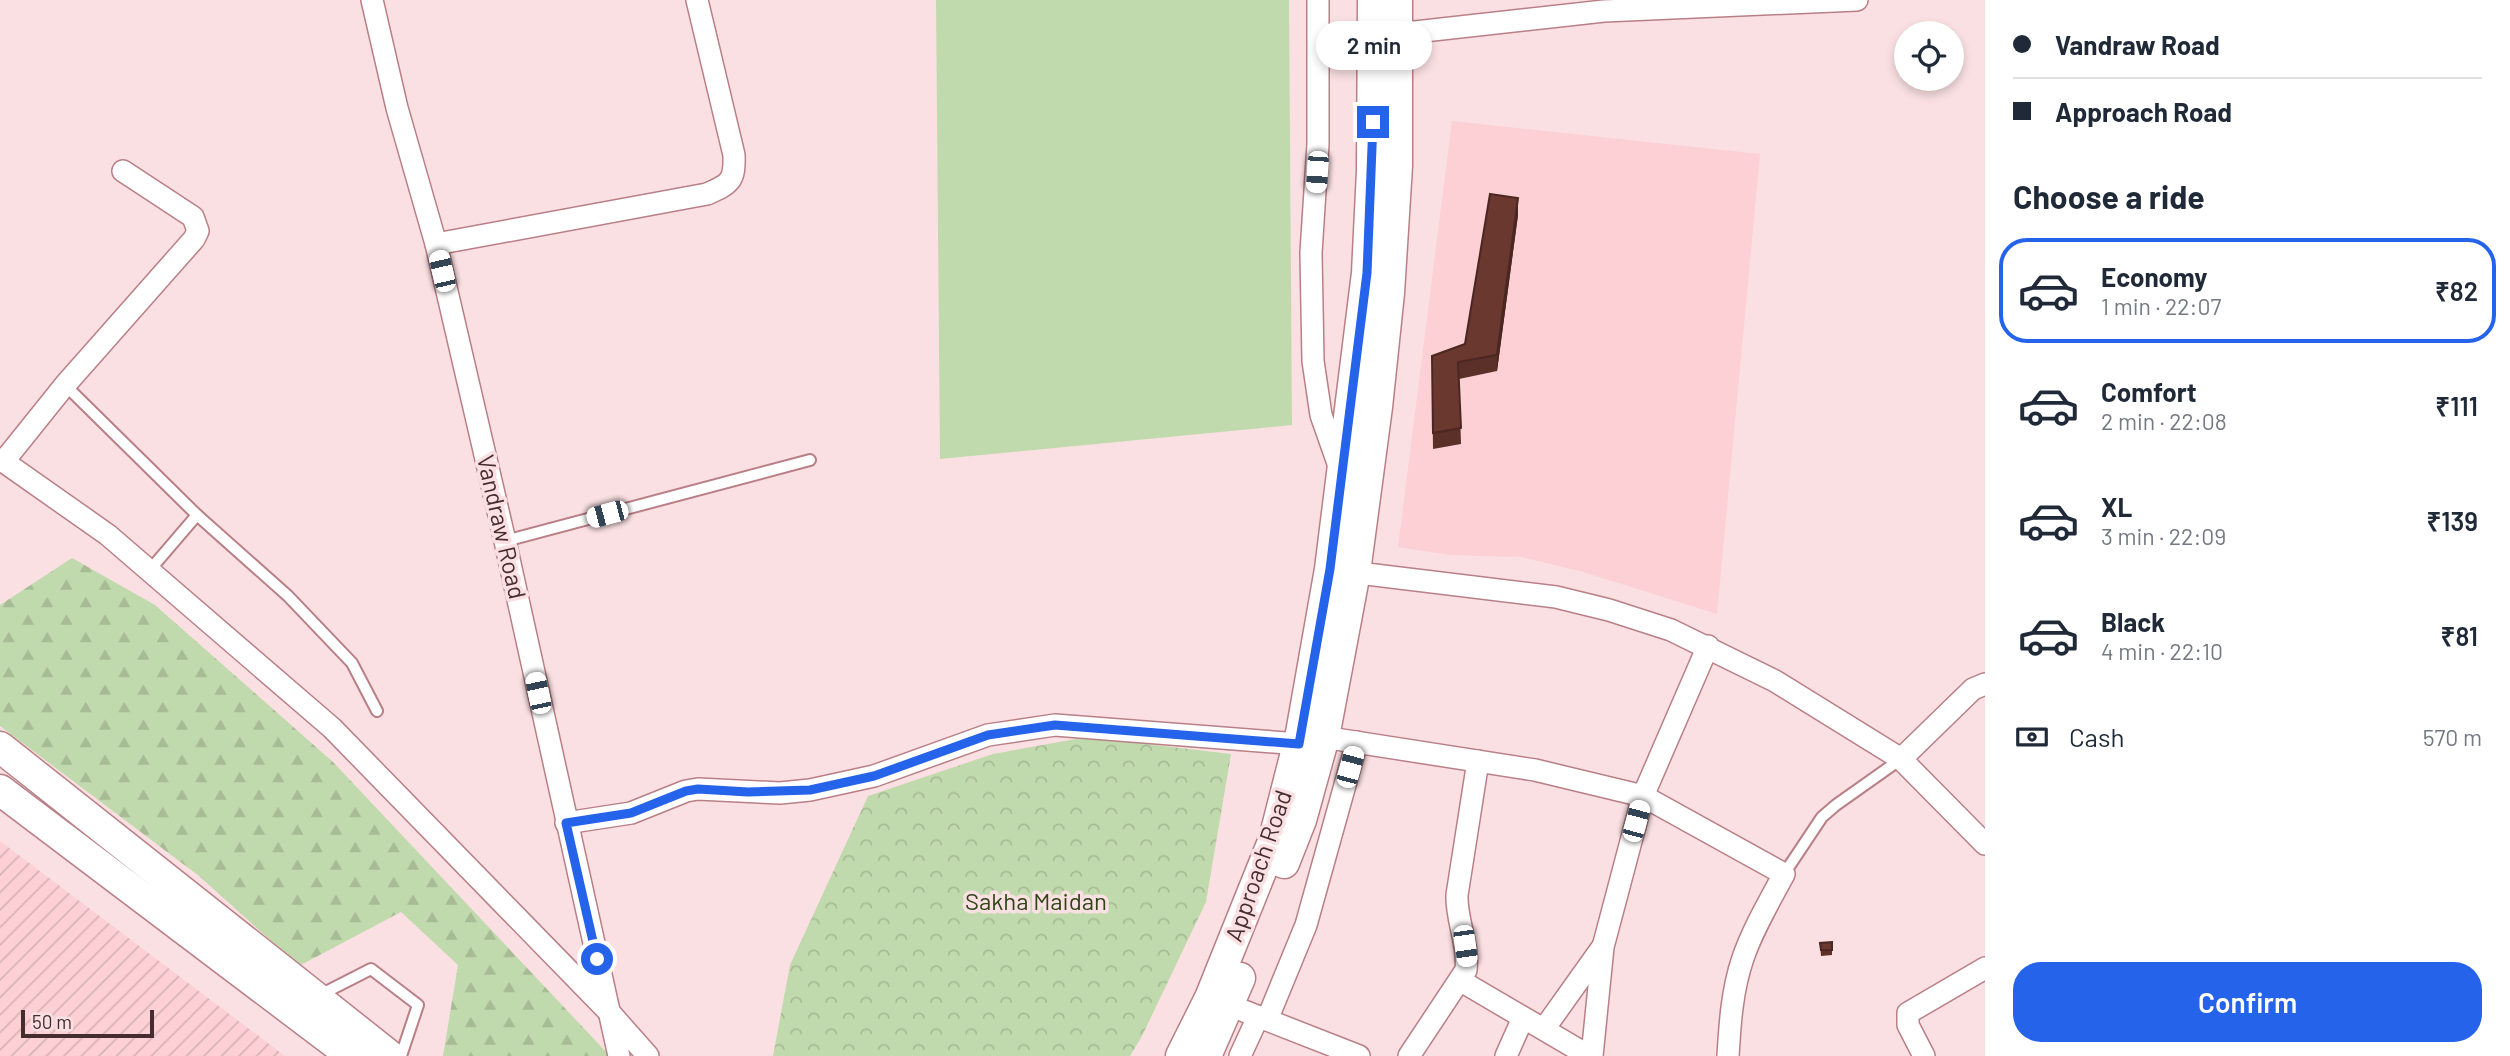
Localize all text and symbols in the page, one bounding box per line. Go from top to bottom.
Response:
callout: 2 min [1315,20,1431,69]
map controls [1894,21,1964,91]
button: locate [1894,21,1964,91]
text: Vandraw Road [2055,29,2220,60]
text: 2 min [1347,31,1401,59]
text: Approach Road [2055,96,2232,127]
route end [1357,106,1389,138]
car [1306,150,1329,194]
text: Choose a ride [2013,177,2205,215]
car [428,248,457,294]
icon: car [2017,259,2080,322]
text: Economy [2101,261,2207,292]
text: ₹82 [2435,275,2478,306]
text: 1 min · 22:07 [2101,292,2221,320]
icon: car [2017,374,2080,437]
text: Comfort [2101,376,2197,407]
text: ₹111 [2435,390,2478,421]
text: 2 min · 22:08 [2101,407,2227,435]
street label: Vandraw Road [472,452,533,602]
icon: car [2017,489,2080,552]
text: XL [2101,491,2132,522]
car [584,498,631,530]
text: ₹139 [2426,505,2478,536]
text: 3 min · 22:09 [2101,522,2226,550]
icon: car [2017,604,2080,667]
text: Black [2101,606,2165,637]
text: ₹81 [2441,620,2478,651]
text: 4 min · 22:10 [2101,637,2223,665]
car [524,670,553,716]
icon: cash [2013,718,2051,756]
text: Cash [2069,721,2124,752]
text: 570 m [2423,723,2482,751]
car [1335,744,1366,790]
street label: Approach Road [1218,786,1297,945]
car [1621,798,1652,844]
park label: Sakha Maidan [965,886,1107,915]
car [1452,924,1479,968]
route start [581,943,613,975]
button: Confirm [2013,962,2482,1042]
scale bar [21,1007,154,1039]
text: 50 m [32,1010,72,1033]

